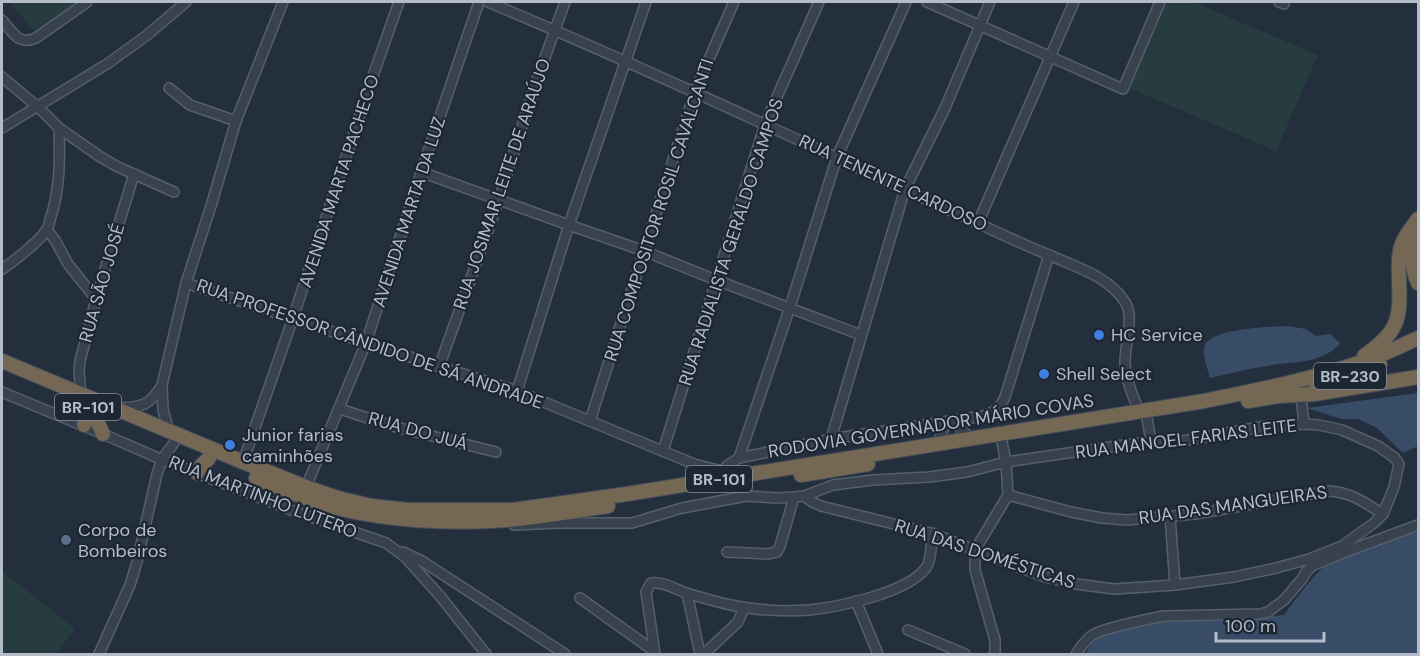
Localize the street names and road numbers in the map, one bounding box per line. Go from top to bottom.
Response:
street label: RUA JOSIMAR LEITE DE ARAÚJO [448,55,556,313]
street label: RUA COMPOSITOR ROSIL CAVALCANTI [599,56,719,364]
street label: AVENIDA MARTA PACHECO [293,71,385,291]
street label: RUA RADIALISTA GERALDO CAMPOS [673,95,789,389]
street label: AVENIDA MARTA DA LUZ [367,114,451,310]
street label: RUA TENENTE CARDOSO [795,129,991,237]
street label: RUA SÃO JOSÉ [74,221,130,345]
street label: RUA PROFESSOR CÂNDIDO DE SÁ ANDRADE [194,273,546,415]
road number: BR-230 [1314,363,1386,389]
street label: RODOVIA GOVERNADOR MÁRIO COVAS [766,388,1096,464]
road number: BR-101 [55,394,121,420]
street label: RUA DO JUÁ [366,406,470,456]
street label: RUA MANOEL FARIAS LEITE [1074,413,1298,465]
street label: RUA MARTINHO LUTERO [165,450,361,544]
road number: BR-101 [686,466,752,492]
street label: RUA DAS MANGUEIRAS [1137,480,1329,530]
street label: RUA DAS DOMÉSTICAS [892,513,1078,595]

